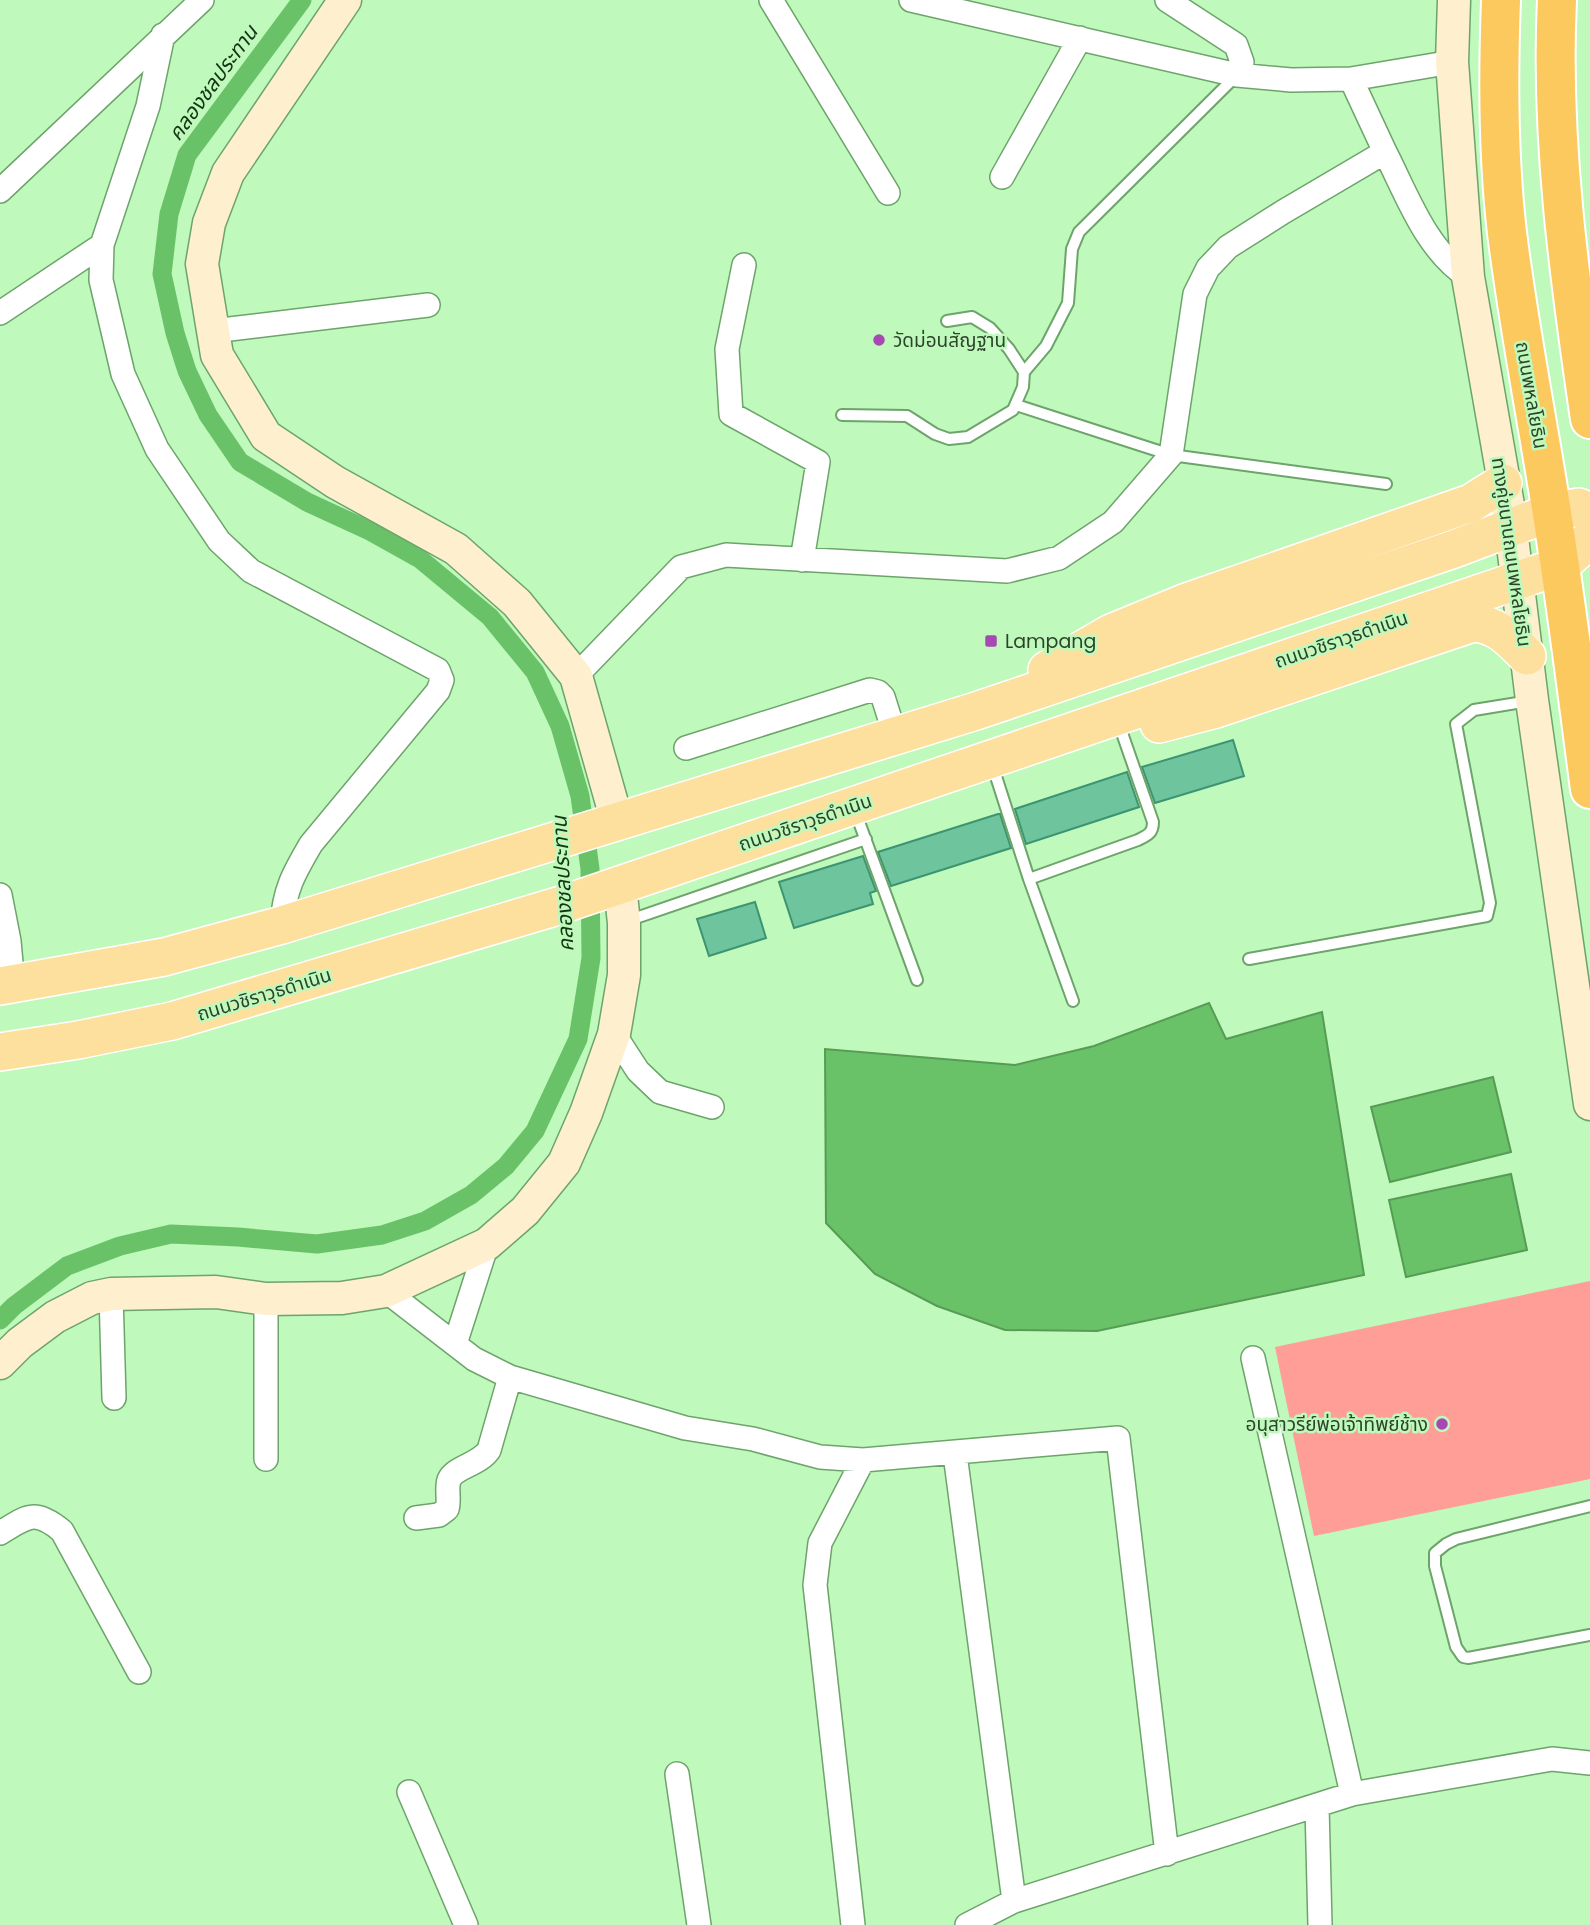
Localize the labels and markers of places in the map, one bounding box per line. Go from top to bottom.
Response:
place label: วัดม่อนสัญฐาน [893,327,1006,354]
marker: วัดม่อนสัญฐาน [871,332,887,348]
place label: Lampang [1005,628,1096,655]
marker: Lampang [983,633,999,649]
place label: อนุสาวรีย์พ่อเจ้าทิพย์ช้าง [1246,1411,1428,1438]
marker: อนุสาวรีย์พ่อเจ้าทิพย์ช้าง [1434,1416,1450,1432]

